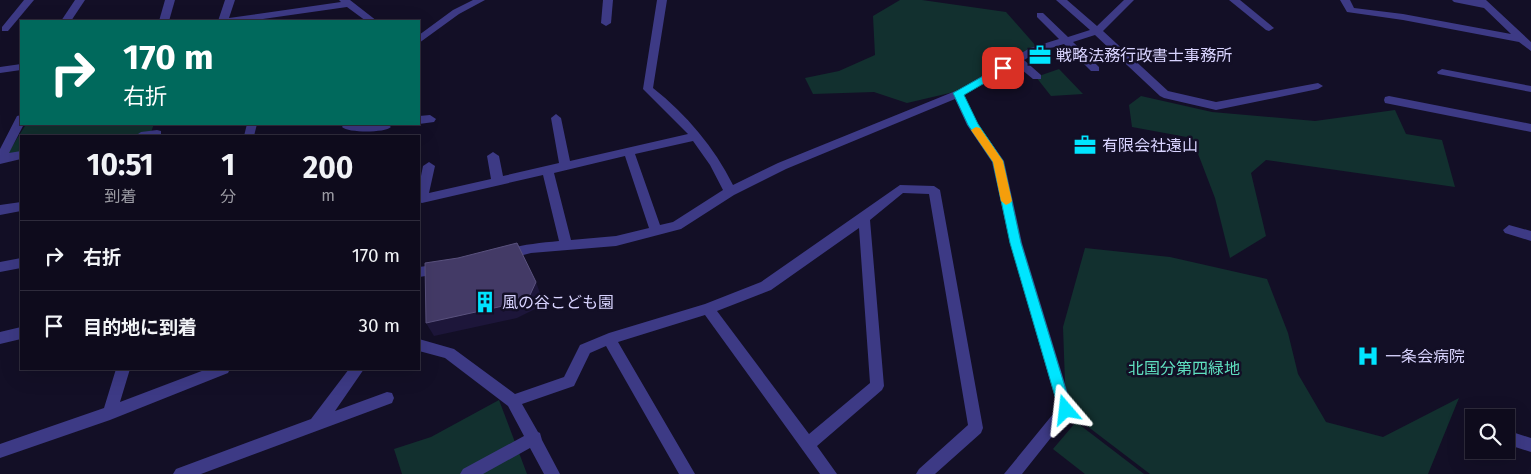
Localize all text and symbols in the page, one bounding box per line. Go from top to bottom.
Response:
text: 170 m [123,36,214,78]
icon: right [40,40,105,105]
office icon: 戦略法務行政書士事務所 [1027,42,1053,68]
place label: 戦略法務行政書士事務所 [1056,46,1232,65]
pin [982,47,1024,89]
icon: arrive [989,54,1017,82]
text: 右折 [123,83,167,110]
office icon: 有限会社遠山 [1072,132,1098,158]
place label: 有限会社遠山 [1102,136,1198,155]
text: 10:51 [87,147,154,183]
text: 1 [221,147,235,183]
text: 200 [303,150,353,186]
text: m [321,186,335,205]
text: 到着 [104,187,136,206]
text: 分 [220,187,236,206]
icon: right [40,242,68,270]
text: 170 m [352,244,400,267]
text: 右折 [83,246,121,269]
building icon: 風の谷こども園 [472,289,498,315]
place label: 風の谷こども園 [502,293,614,312]
icon: arrive [40,312,68,340]
text: 30 m [359,314,400,337]
text: 目的地に到着 [83,316,197,339]
hospital icon: 一条会病院 [1355,343,1381,369]
place label: 一条会病院 [1385,347,1465,366]
park label: 北国分第四緑地 [1128,359,1240,378]
position arrow [1039,383,1091,435]
map controls [1465,409,1515,459]
button: search [1465,409,1515,459]

